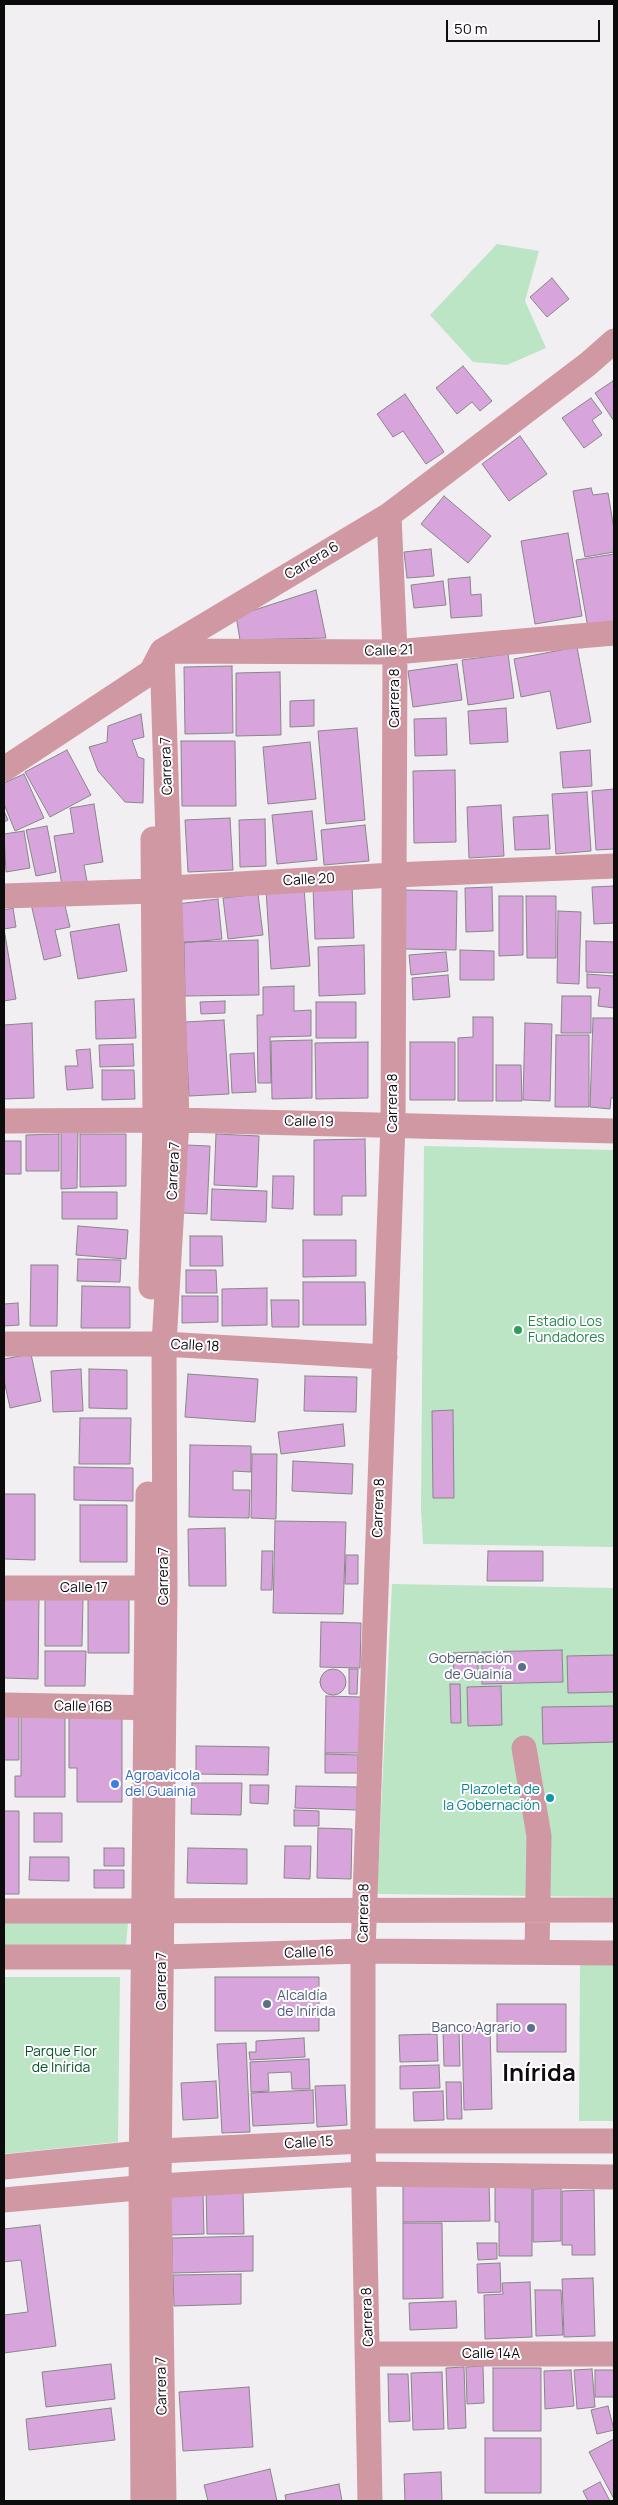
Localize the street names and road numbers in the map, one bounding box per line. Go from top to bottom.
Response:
street label: Carrera 6 [282,538,342,584]
street label: Calle 21 [364,642,414,660]
street label: Carrera 8 [387,668,403,728]
street label: Carrera 7 [158,737,176,795]
street label: Calle 20 [283,870,335,890]
street label: Carrera 8 [385,1073,401,1133]
street label: Calle 19 [284,1113,334,1131]
street label: Carrera 7 [164,1141,184,1201]
street label: Calle 18 [170,1336,220,1356]
street label: Carrera 8 [370,1478,388,1538]
street label: Carrera 7 [156,1547,172,1605]
street label: Calle 17 [60,1580,108,1596]
street label: Calle 16B [54,1698,112,1716]
street label: Carrera 8 [355,1883,373,1943]
street label: Calle 16 [284,1944,334,1962]
street label: Carrera 7 [154,1952,170,2010]
street label: Calle 15 [284,2133,334,2153]
street label: Carrera 8 [359,2287,377,2347]
street label: Calle 14A [462,2346,520,2362]
street label: Carrera 7 [153,2357,171,2415]

